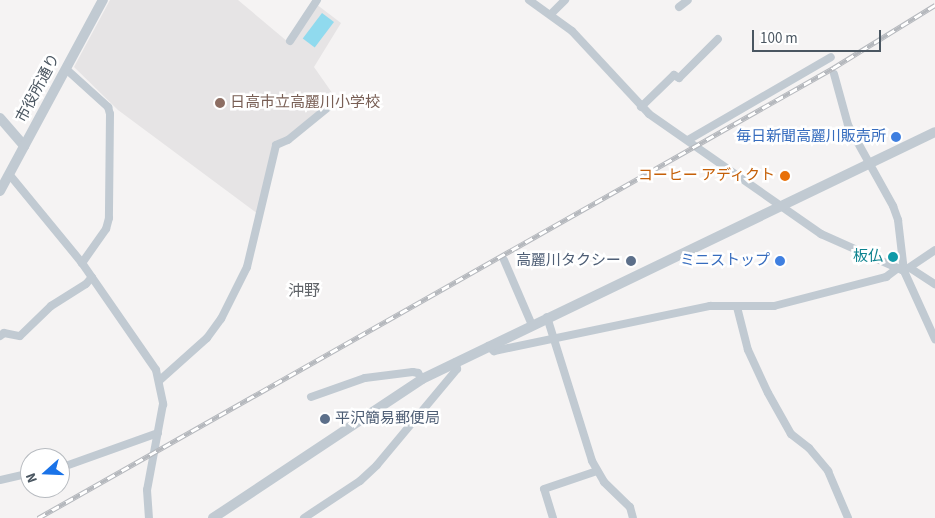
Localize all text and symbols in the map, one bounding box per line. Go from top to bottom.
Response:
scale bar [755,20,884,52]
text: 100 m [760,28,798,49]
street label: 市役所通り [12,51,64,125]
place label: 日高市立高麗川小学校 [230,94,380,112]
marker: 日高市立高麗川小学校 [214,97,226,109]
place label: 毎日新聞高麗川販売所 [736,128,886,146]
marker: 毎日新聞高麗川販売所 [890,131,902,143]
place label: コーヒー アディクト [637,167,775,185]
marker: コーヒー アディクト [779,170,791,182]
place label: 板仏 [853,248,883,266]
marker: 板仏 [887,251,899,263]
place label: 高麗川タクシー [516,252,621,270]
place label: ミニストップ [680,252,770,270]
marker: 高麗川タクシー [625,255,637,267]
marker: ミニストップ [774,255,786,267]
district label: 沖野 [288,281,320,301]
place label: 平沢簡易郵便局 [335,410,440,428]
marker: 平沢簡易郵便局 [319,413,331,425]
north arrow [20,448,70,498]
text: N [21,470,43,486]

